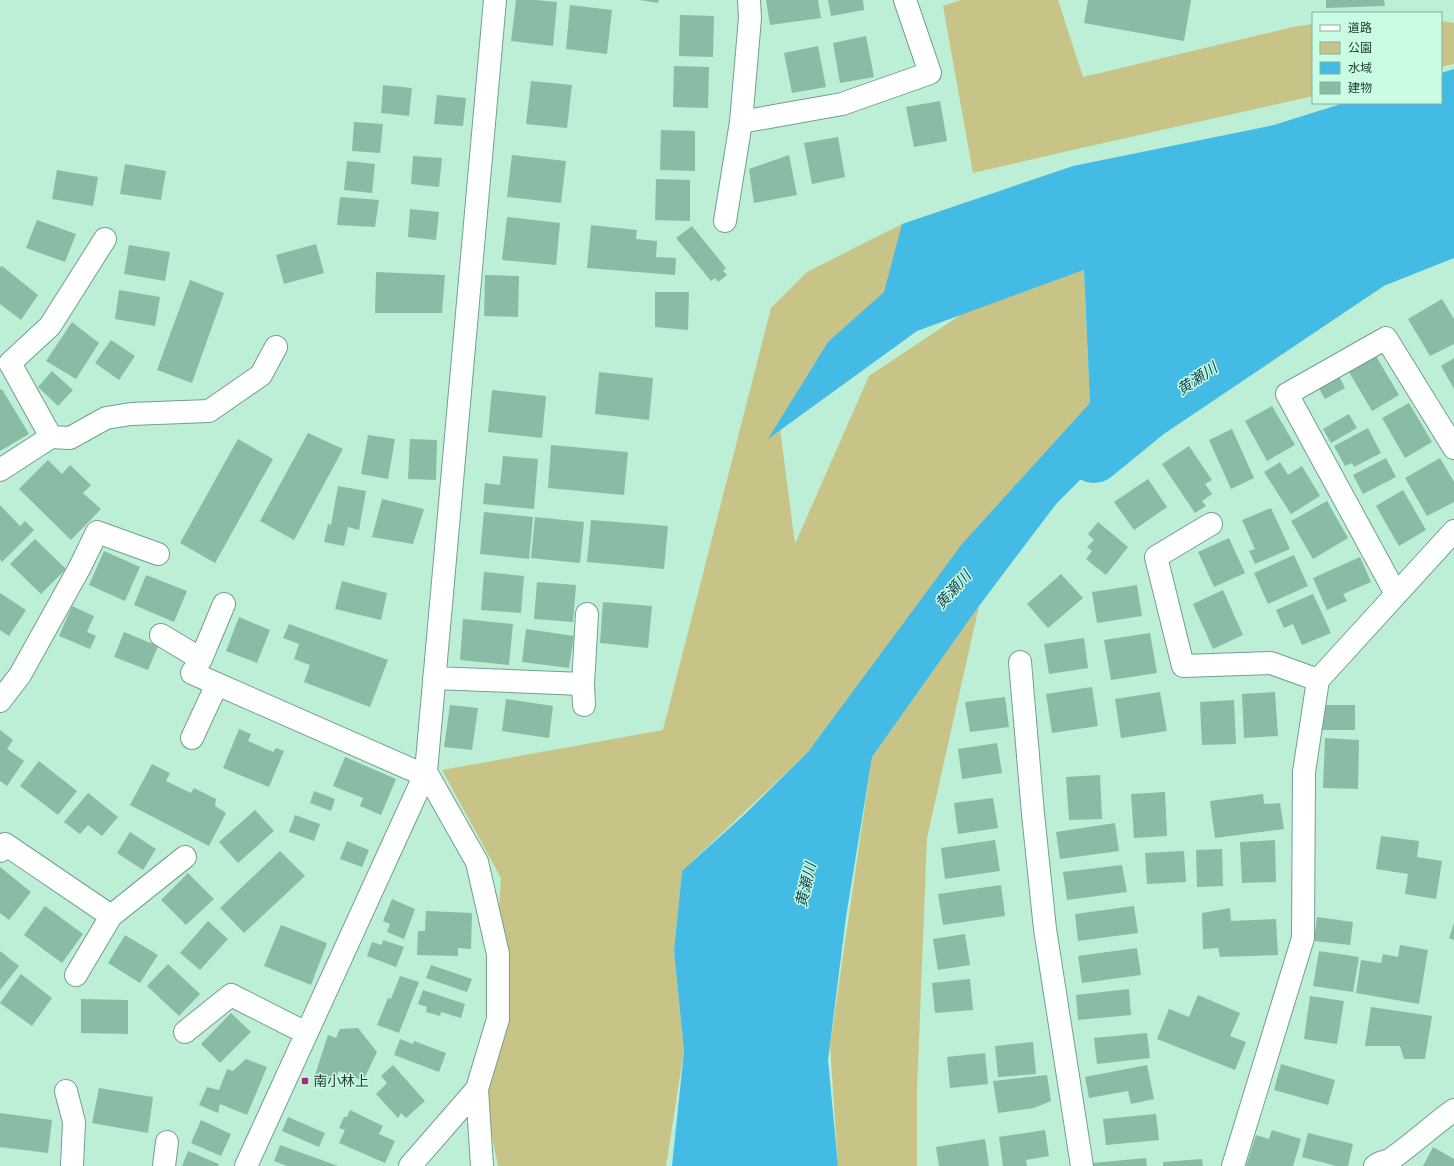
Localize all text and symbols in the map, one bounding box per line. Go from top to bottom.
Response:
legend [1312,12,1442,104]
text: 道路 [1348,20,1372,34]
text: 公園 [1348,40,1372,54]
text: 水域 [1348,60,1372,74]
text: 建物 [1348,80,1372,94]
water label: 黄瀬川 [1173,357,1222,398]
water label: 黄瀬川 [931,565,975,612]
water label: 黄瀬川 [791,859,819,909]
place label: 南小林上 [313,1072,369,1089]
marker: 南小林上 [300,1076,310,1086]

